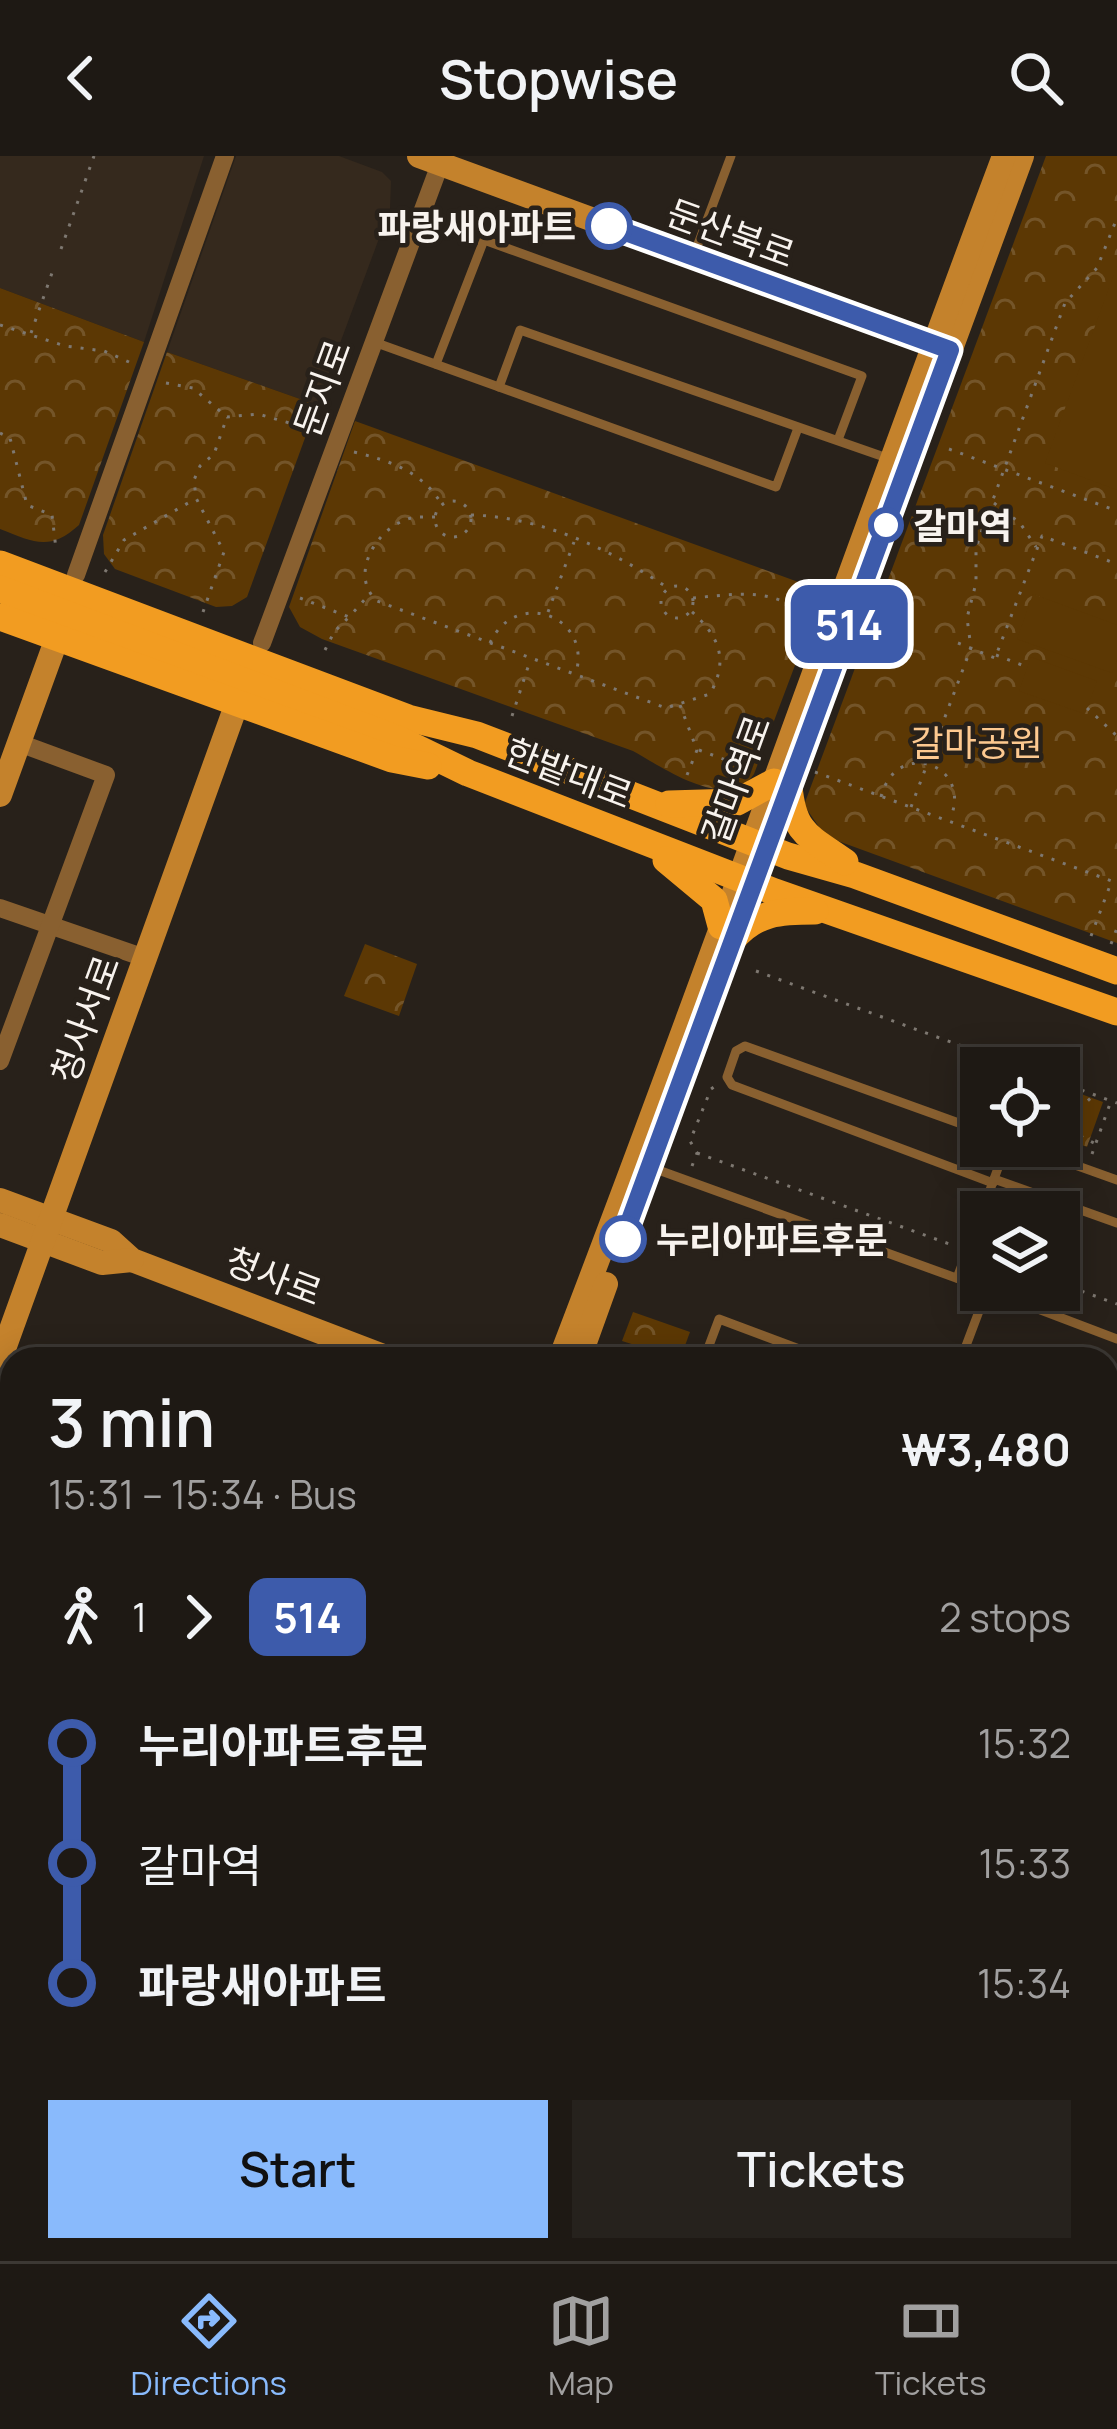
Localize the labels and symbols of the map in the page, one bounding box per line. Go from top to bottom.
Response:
street label: 둔산북로 [660,187,802,279]
place label: 파랑새아파트 [377,202,576,251]
marker: 파랑새아파트 [587,204,631,248]
street label: 둔지로 [282,333,362,443]
place label: 갈마역 [913,501,1012,550]
marker: 갈마역 [870,509,902,541]
line badge: 514 [780,585,918,663]
street label: 갈마역로 [690,708,782,850]
park label: 갈마공원 [911,718,1043,767]
street label: 한밭대로 [498,726,640,820]
street label: 청사서로 [39,948,131,1090]
place label: 누리아파트후문 [656,1215,888,1264]
marker: 누리아파트후문 [601,1217,645,1261]
street label: 청사로 [219,1235,329,1317]

